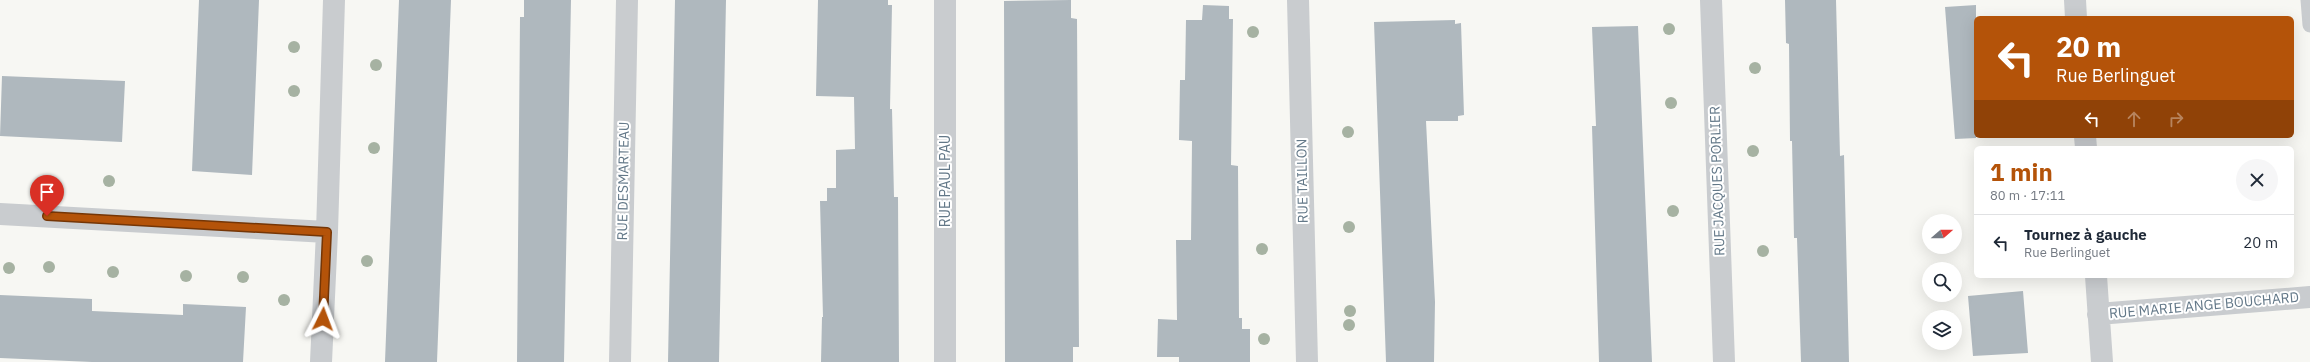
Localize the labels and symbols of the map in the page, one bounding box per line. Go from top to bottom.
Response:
street label: RUE JACQUES PORLIER [1705,106,1729,256]
street label: RUE DESMARTEAU [613,121,633,241]
street label: RUE PAUL PAU [936,135,954,227]
street label: RUE TAILLON [1292,138,1312,224]
pin [30,175,64,216]
north arrow [1922,214,1962,254]
street label: RUE MARIE ANGE BOUCHARD [2108,288,2300,322]
position arrow [302,298,344,340]

